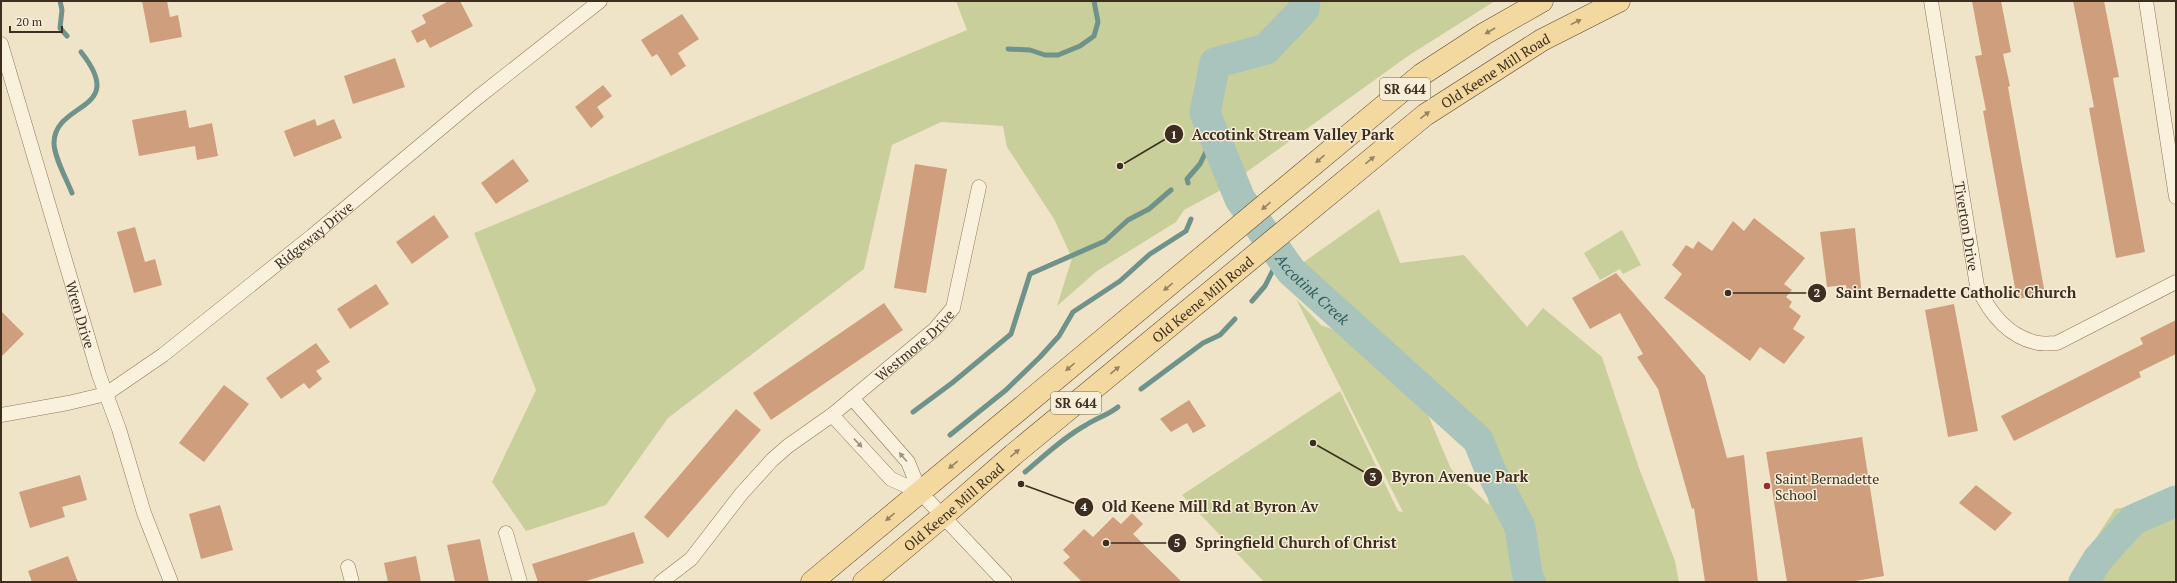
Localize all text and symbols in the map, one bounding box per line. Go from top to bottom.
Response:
scale bar [10,8,62,34]
text: 20 m [16,14,43,29]
one-way arrow [1571,19,1582,25]
one-way arrow [1484,27,1496,34]
street label: Old Keene Mill Road [1437,28,1553,112]
road number: SR 644 [1380,78,1430,100]
one-way arrow [1420,111,1431,120]
callout: Accotink Stream Valley Park [1164,121,1402,148]
text: Accotink Stream Valley Park [1192,124,1394,144]
text: 1 [1171,127,1177,142]
one-way arrow [1315,155,1325,164]
one-way arrow [1364,156,1375,164]
street label: Tiverton Drive [1951,180,1984,272]
street label: Ridgeway Drive [270,196,357,272]
one-way arrow [1260,201,1271,210]
water label: Accotink Creek [1271,248,1354,329]
street label: Old Keene Mill Road [1147,251,1257,347]
street label: Wren Drive [62,278,100,351]
callout: Saint Bernadette Catholic Church [1807,280,2084,307]
one-way arrow [1162,282,1173,291]
text: Saint Bernadette Catholic Church [1836,282,2077,302]
text: 2 [1814,285,1821,300]
street label: Westmore Drive [871,305,958,385]
one-way arrow [1064,363,1075,372]
one-way arrow [1109,366,1120,375]
road number: SR 644 [1051,392,1101,414]
one-way arrow [854,438,863,448]
one-way arrow [1009,449,1020,458]
one-way arrow [898,452,908,462]
street label: Old Keene Mill Road [899,458,1008,555]
one-way arrow [947,460,958,469]
callout: Byron Avenue Park [1363,464,1536,491]
text: Byron Avenue Park [1392,466,1528,486]
text: 3 [1370,469,1377,484]
place label: Saint Bernadette School [1775,469,1879,504]
marker: Saint Bernadette School [1762,481,1772,491]
callout: Old Keene Mill Rd at Byron Av [1074,493,1327,520]
text: Old Keene Mill Rd at Byron Av [1102,496,1319,516]
text: 4 [1081,499,1088,514]
one-way arrow [885,512,895,522]
callout: Springfield Church of Christ [1167,530,1405,557]
text: Springfield Church of Christ [1195,532,1397,552]
text: 5 [1174,535,1180,550]

